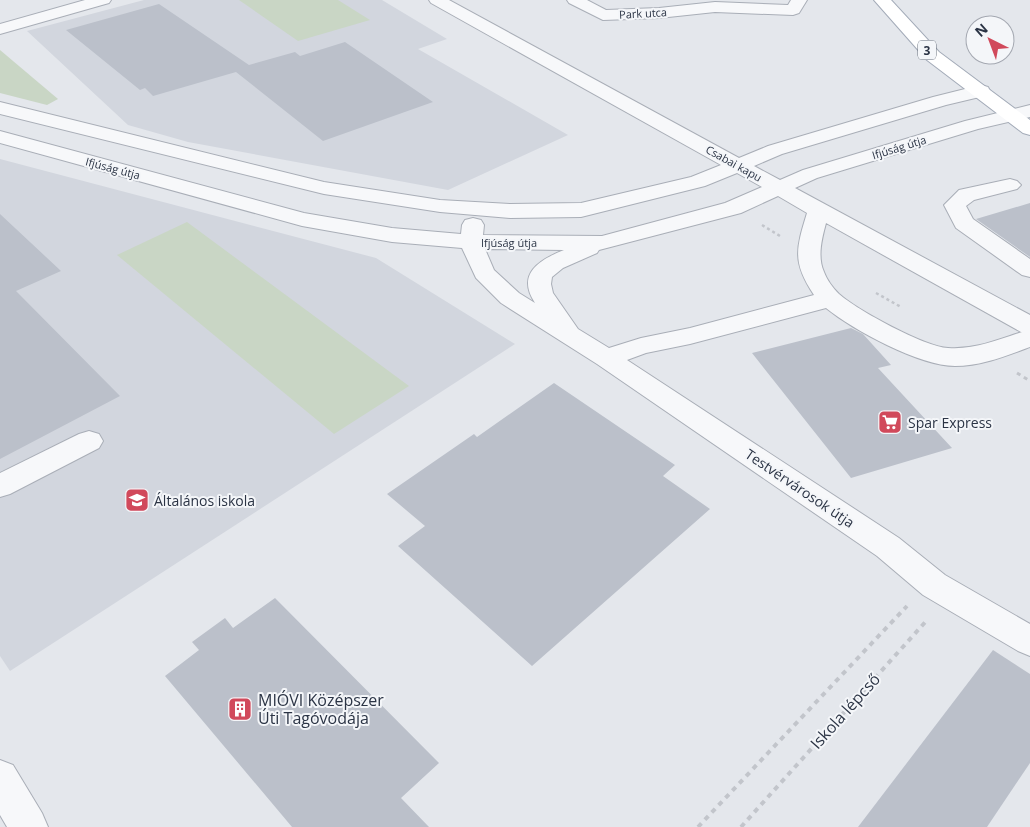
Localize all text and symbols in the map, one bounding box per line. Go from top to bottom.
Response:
street label: Park utca [619,4,667,22]
north arrow [965,15,1015,65]
text: N [970,19,992,41]
road number: 3 [918,40,936,60]
street label: Ifjúság útja [870,132,928,162]
street label: Csabai kapu [703,141,765,185]
street label: Ifjúság útja [84,154,142,182]
street label: Ifjúság útja [481,235,537,250]
supermarket icon: Spar Express [877,409,903,435]
place label: Spar Express [908,413,992,432]
street label: Testvérvárosok útja [742,444,858,532]
school or university icon: Általános iskola [124,487,150,513]
place label: Általános iskola [154,491,255,510]
street label: Iskola lépcső [805,668,885,754]
place label: MIÓVI Középszer Úti Tagóvodája [258,689,384,729]
building icon: MIÓVI Középszer Úti Tagóvodája [227,696,253,722]

